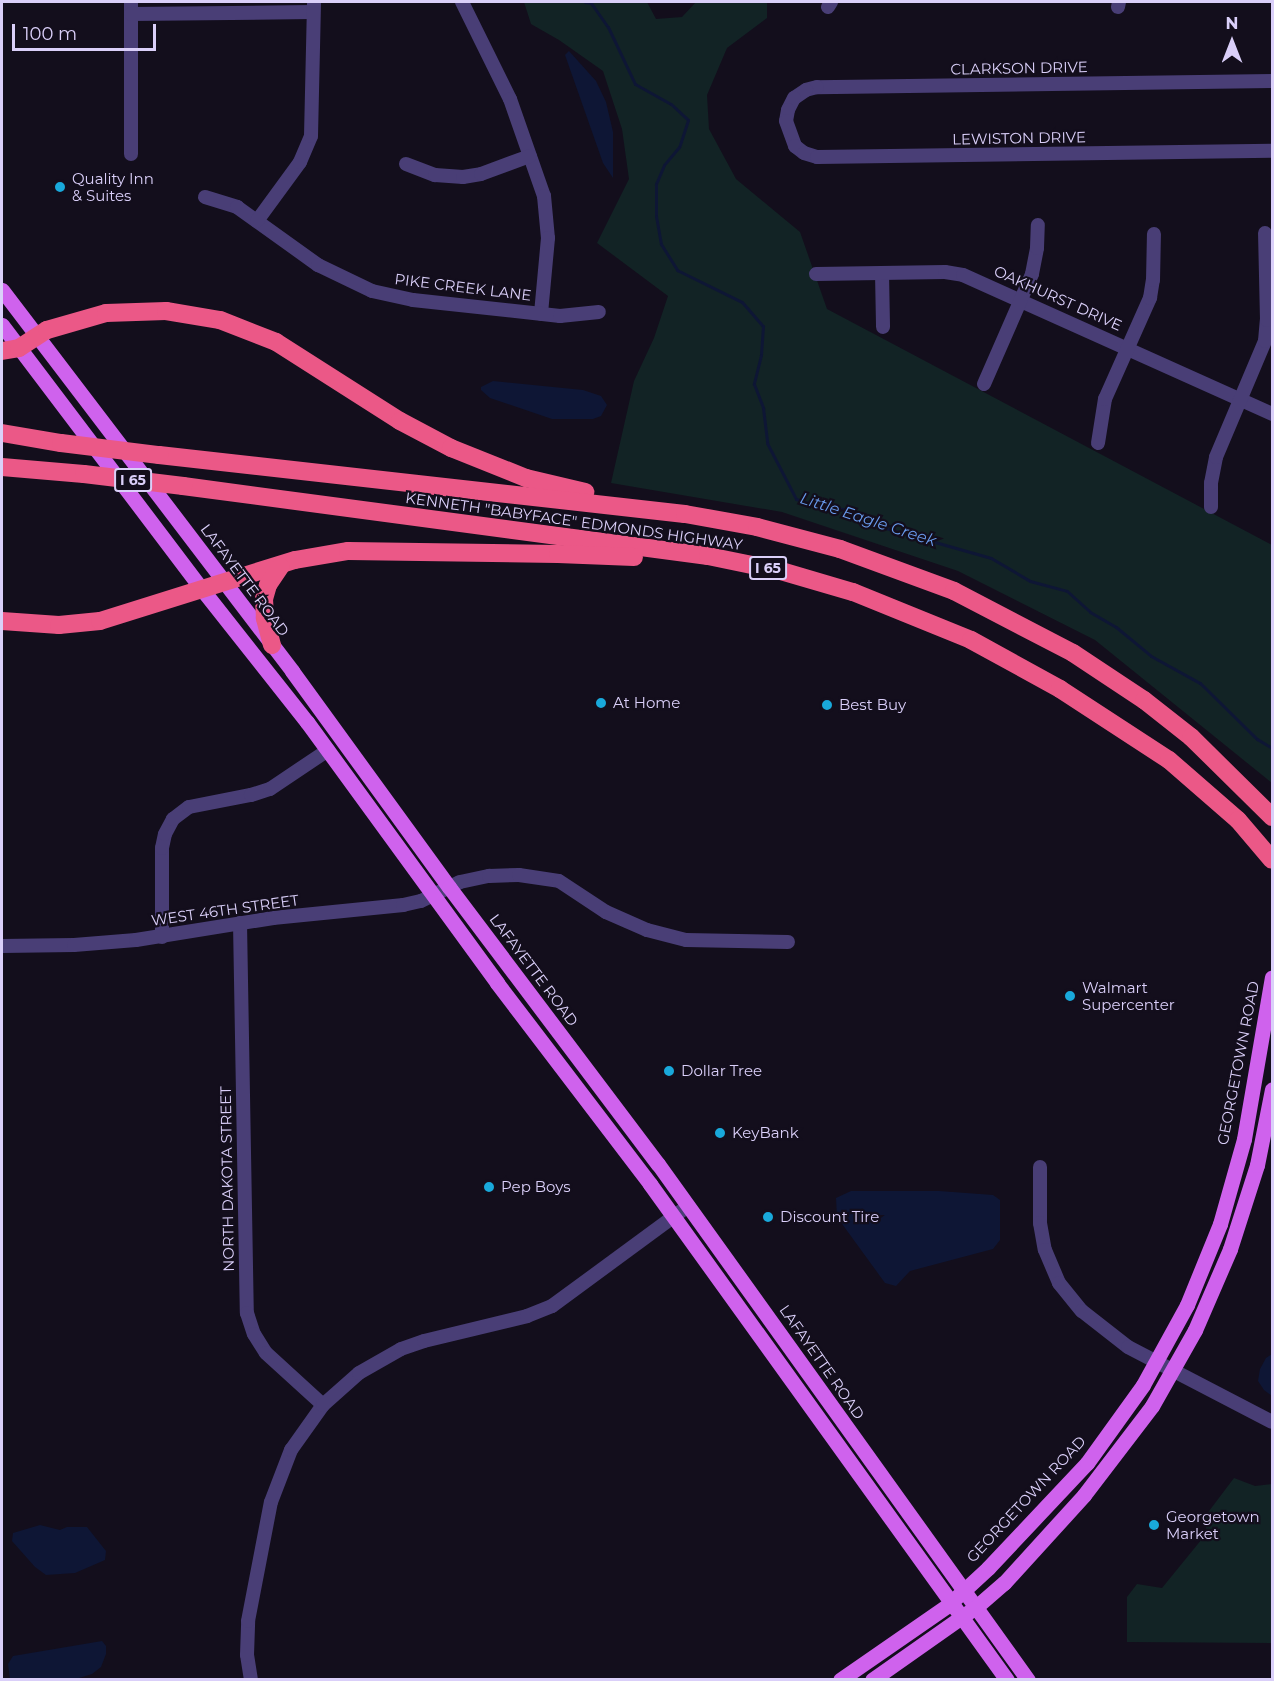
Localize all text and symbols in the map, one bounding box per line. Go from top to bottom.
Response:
scale bar [15,12,159,50]
north arrow [1202,12,1262,72]
text: N [1226,14,1238,33]
text: 100 m [23,23,77,45]
street label: CLARKSON DRIVE [950,58,1088,78]
street label: LEWISTON DRIVE [952,128,1086,148]
place label: Quality Inn & Suites [72,169,154,204]
marker: Quality Inn & Suites [53,180,67,194]
street label: OAKHURST DRIVE [991,262,1125,334]
street label: PIKE CREEK LANE [394,270,532,304]
road number: I 65 [114,469,152,491]
street label: KENNETH "BABYFACE" EDMONDS HIGHWAY [404,488,744,554]
water label: Little Eagle Creek [798,489,938,551]
street label: LAFAYETTE ROAD [197,520,293,640]
road number: I 65 [748,557,788,579]
place label: At Home [613,694,680,712]
marker: At Home [594,696,608,710]
place label: Best Buy [839,696,906,714]
marker: Best Buy [820,698,834,712]
street label: WEST 46TH STREET [150,891,300,929]
street label: LAFAYETTE ROAD [486,910,582,1030]
place label: Walmart Supercenter [1082,978,1175,1013]
street label: GEORGETOWN ROAD [1213,980,1263,1146]
marker: Walmart Supercenter [1063,989,1077,1003]
place label: Dollar Tree [681,1062,762,1080]
marker: Dollar Tree [662,1064,676,1078]
street label: NORTH DAKOTA STREET [216,1086,238,1272]
place label: KeyBank [732,1124,799,1142]
marker: KeyBank [713,1126,727,1140]
place label: Pep Boys [501,1178,571,1196]
marker: Pep Boys [482,1180,496,1194]
place label: Discount Tire [780,1208,879,1226]
marker: Discount Tire [761,1210,775,1224]
street label: LAFAYETTE ROAD [776,1301,868,1423]
street label: GEORGETOWN ROAD [963,1432,1089,1566]
place label: Georgetown Market [1166,1507,1260,1542]
marker: Georgetown Market [1147,1518,1161,1532]

